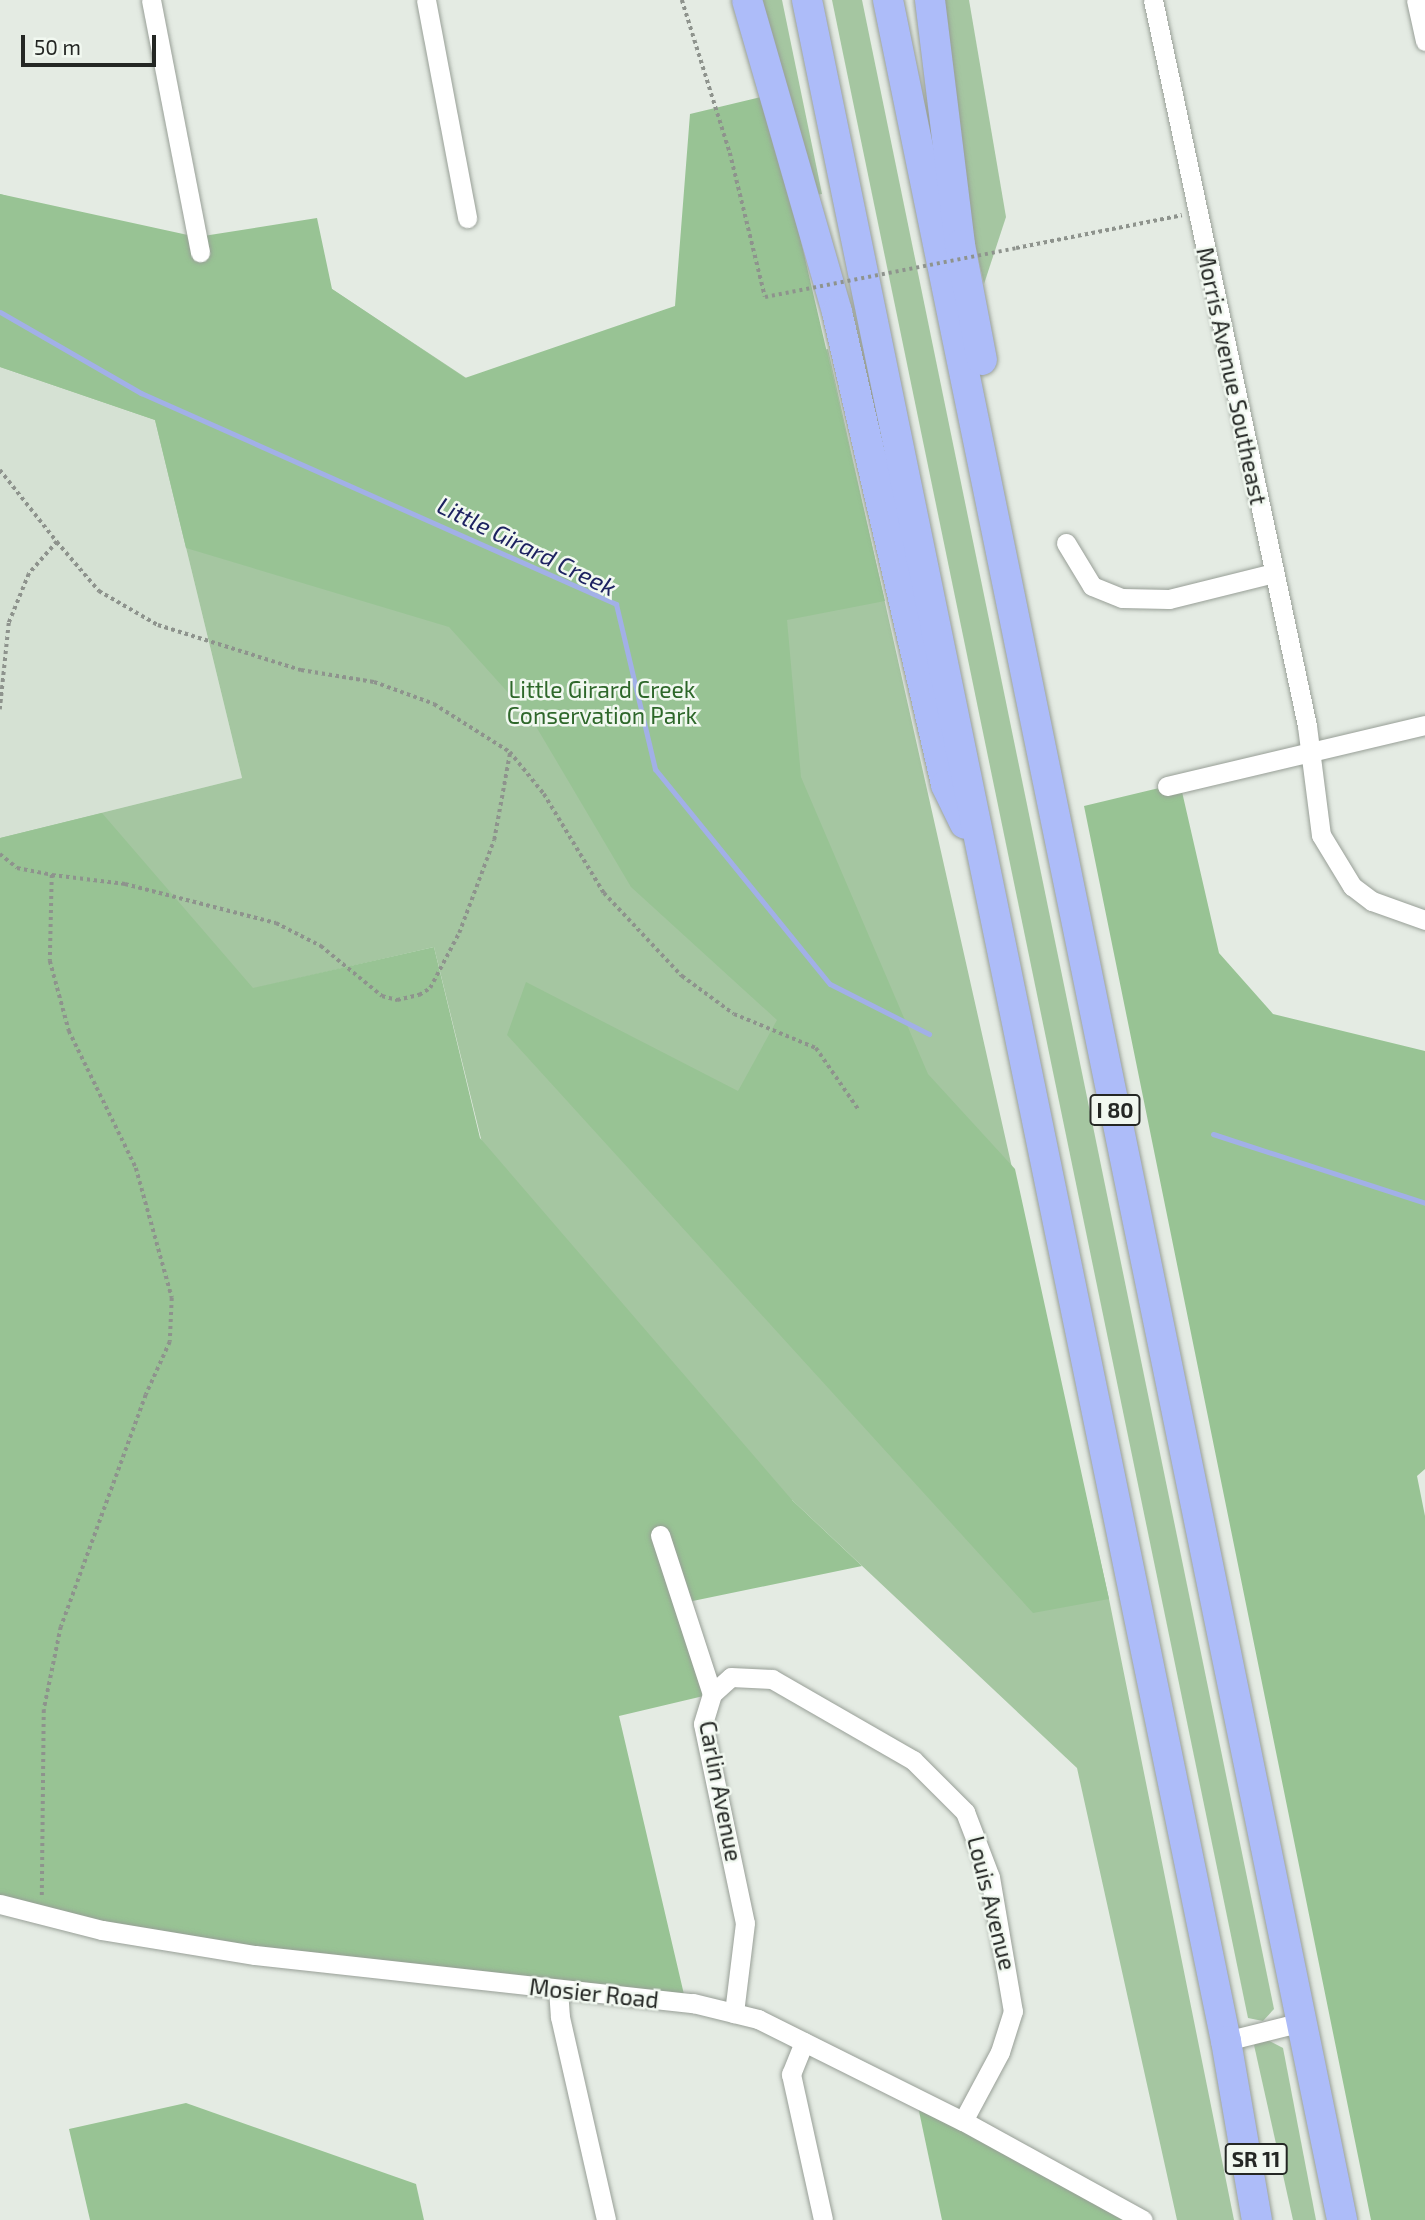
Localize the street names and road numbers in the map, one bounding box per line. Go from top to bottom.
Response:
street label: Morris Avenue Southeast [1191,244,1273,508]
road number: I 80 [1089,1092,1141,1128]
street label: Carlin Avenue [694,1718,748,1864]
street label: Louis Avenue [962,1833,1022,1973]
street label: Mosier Road [528,1972,660,2014]
road number: SR 11 [1224,2142,1288,2176]

